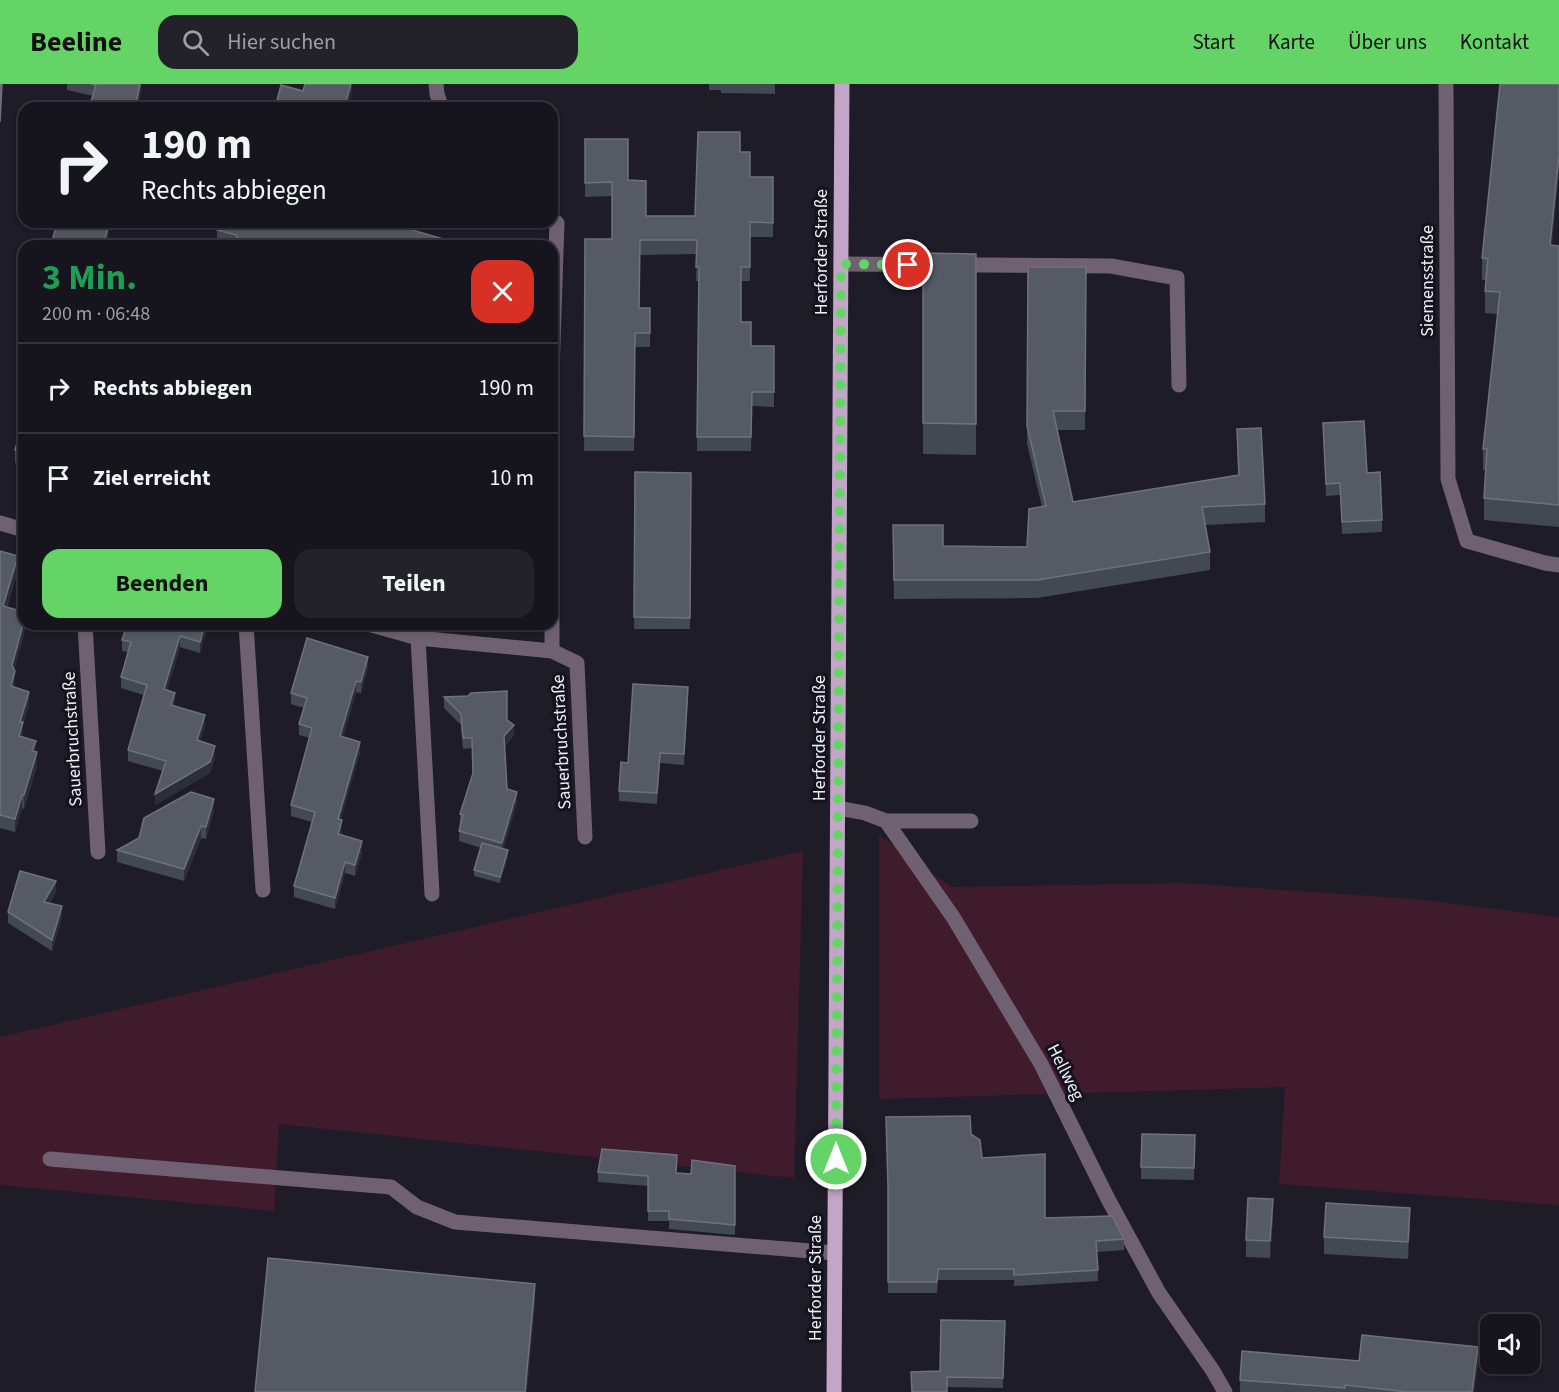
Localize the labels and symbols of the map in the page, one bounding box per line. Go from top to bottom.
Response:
street label: Herforder Straße [809,189,834,315]
street label: Siemensstraße [1415,225,1440,337]
pin [882,239,933,290]
street label: Sauerbruchstraße [56,671,89,807]
street label: Sauerbruchstraße [545,674,578,810]
street label: Herforder Straße [807,675,832,801]
street label: Hellweg [1041,1040,1090,1105]
position arrow [804,1127,868,1191]
street label: Herforder Straße [803,1215,828,1341]

